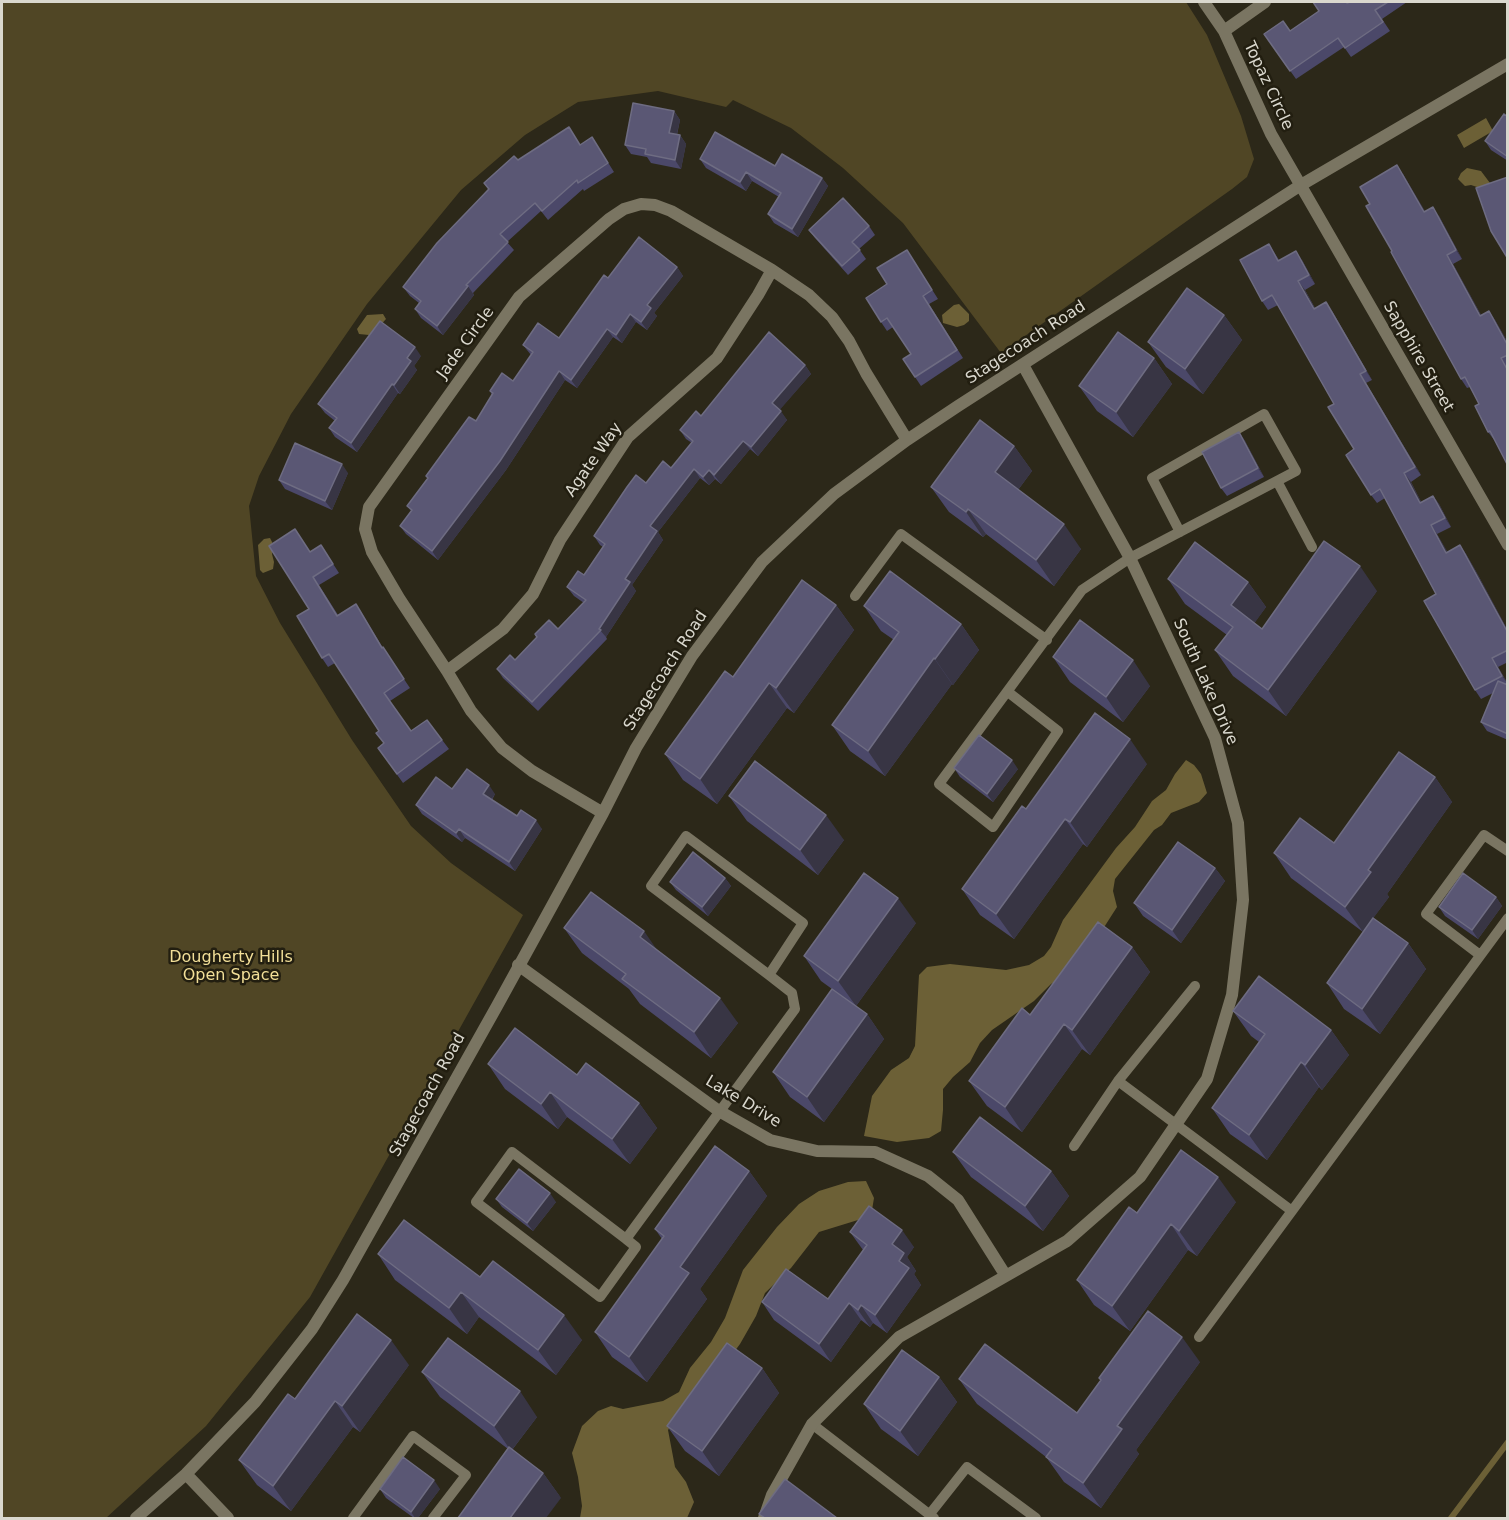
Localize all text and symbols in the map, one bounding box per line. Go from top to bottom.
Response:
street label: Topaz Circle [1239,39,1297,133]
street label: Stagecoach Road [963,297,1089,389]
street label: Sapphire Street [1379,298,1457,416]
street label: Jade Circle [433,303,499,383]
street label: Agate Way [561,419,627,501]
street label: Stagecoach Road [620,608,712,734]
street label: South Lake Drive [1168,616,1242,748]
park label: Dougherty Hills Open Space [169,948,293,986]
street label: Stagecoach Road [386,1030,470,1160]
street label: Lake Drive [702,1072,784,1132]

